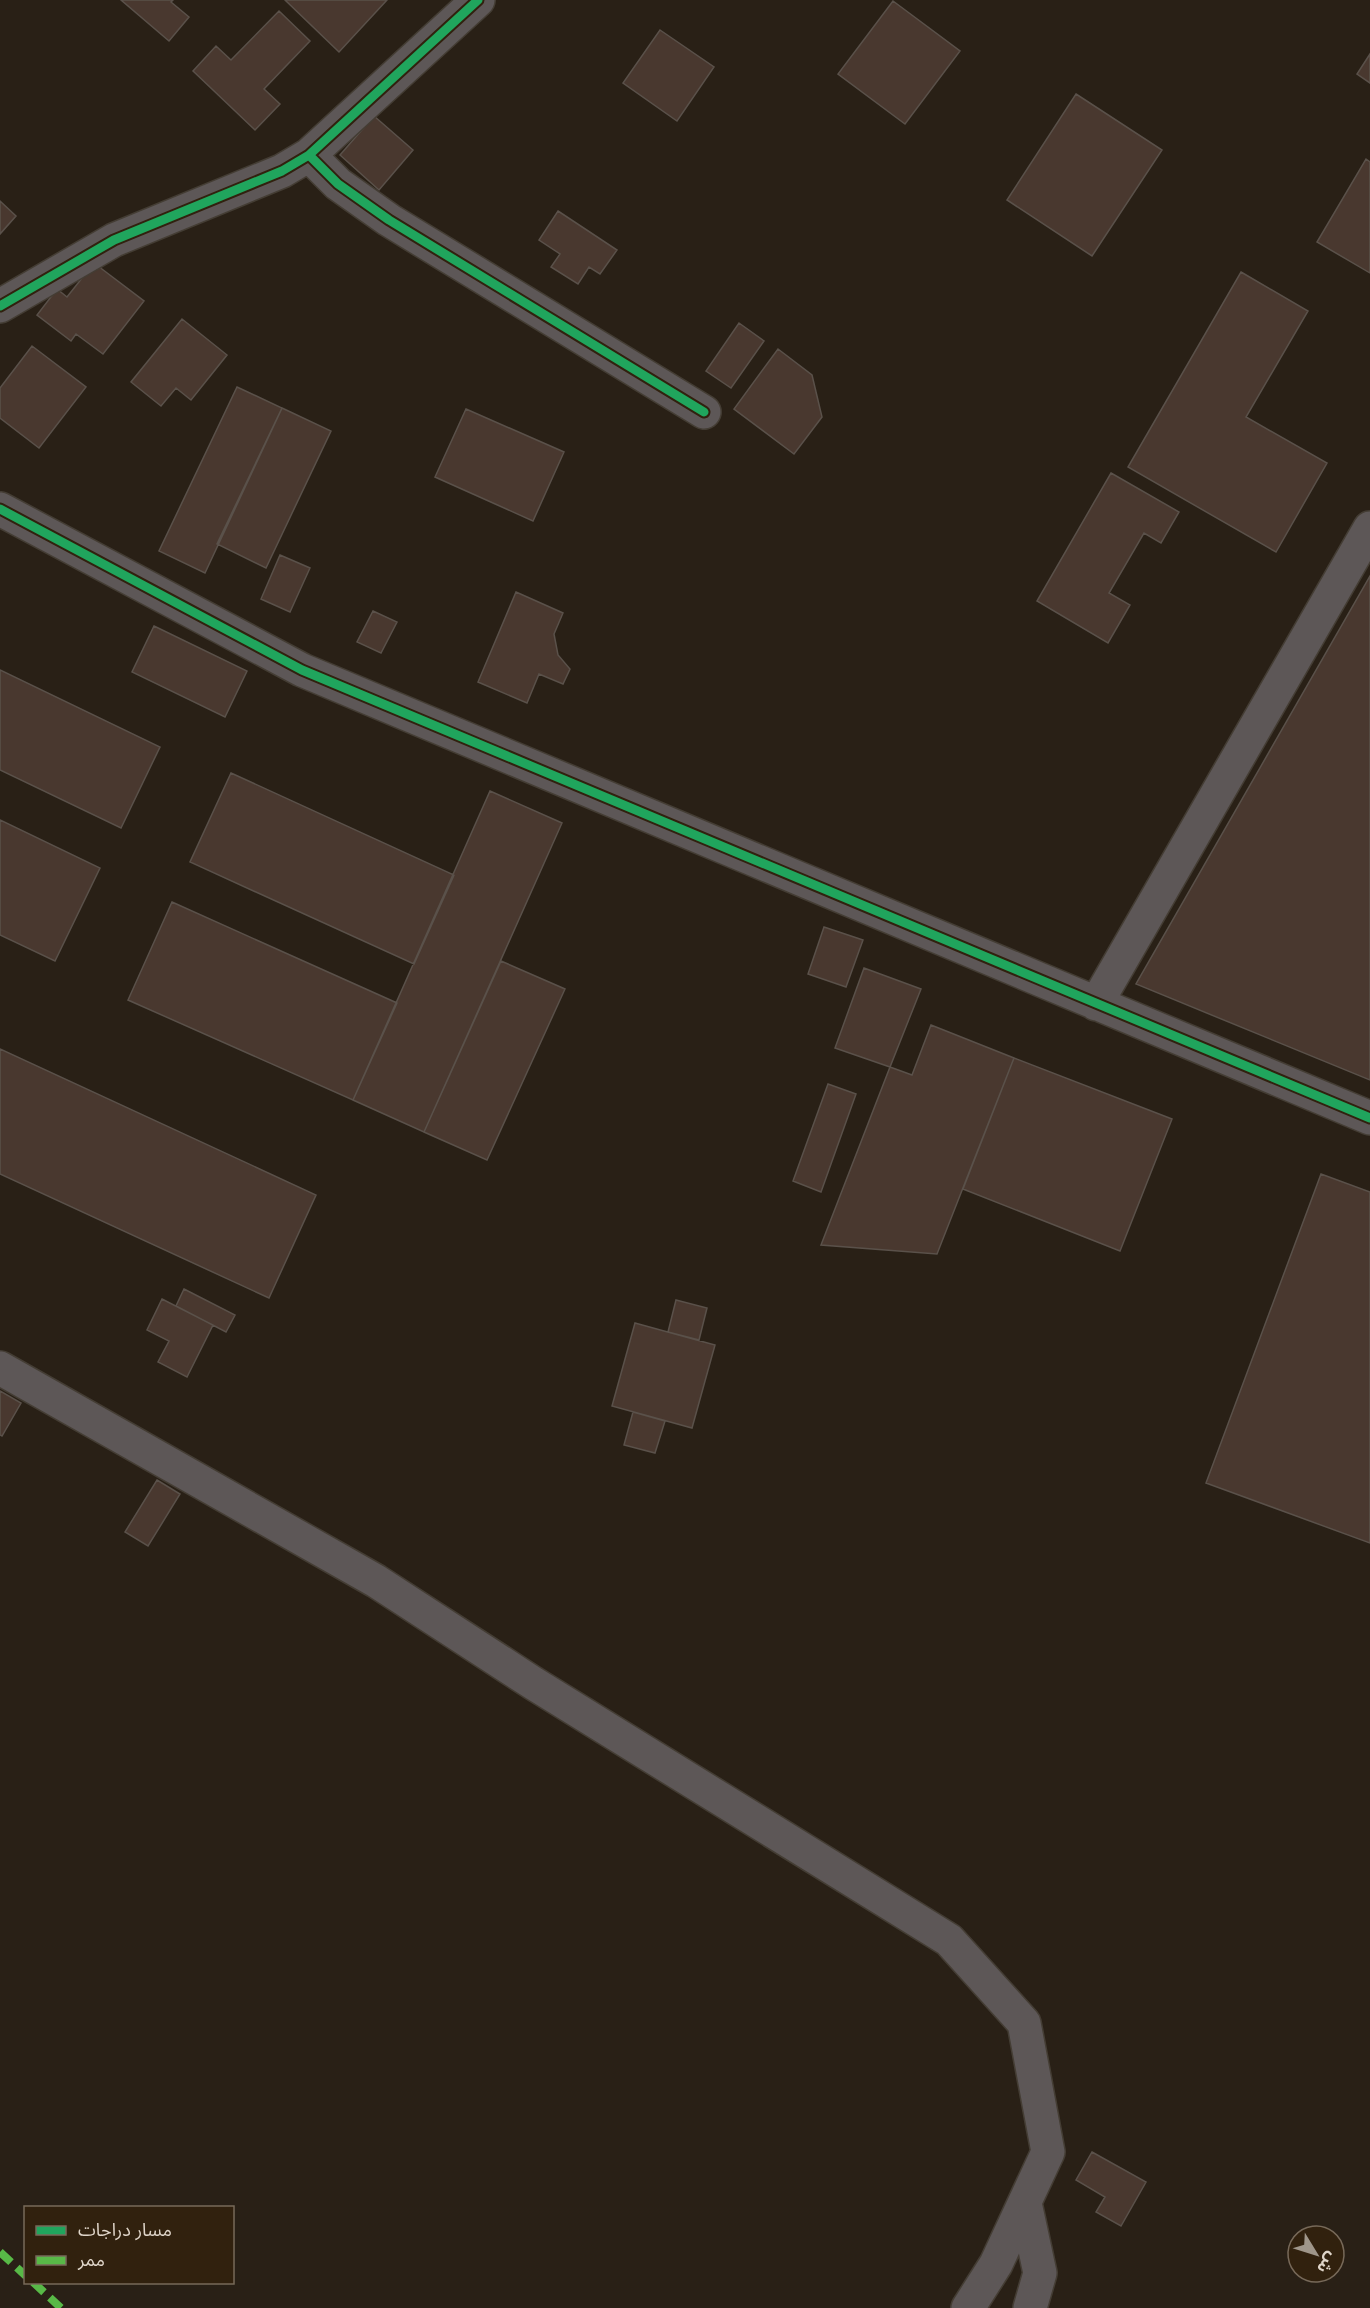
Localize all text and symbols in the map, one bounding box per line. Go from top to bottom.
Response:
legend [24,2206,234,2284]
text: مسار دراجات [78,2217,172,2241]
north arrow [1286,2224,1346,2284]
text: ممر [77,2247,105,2271]
text: ش [1312,2248,1343,2279]

